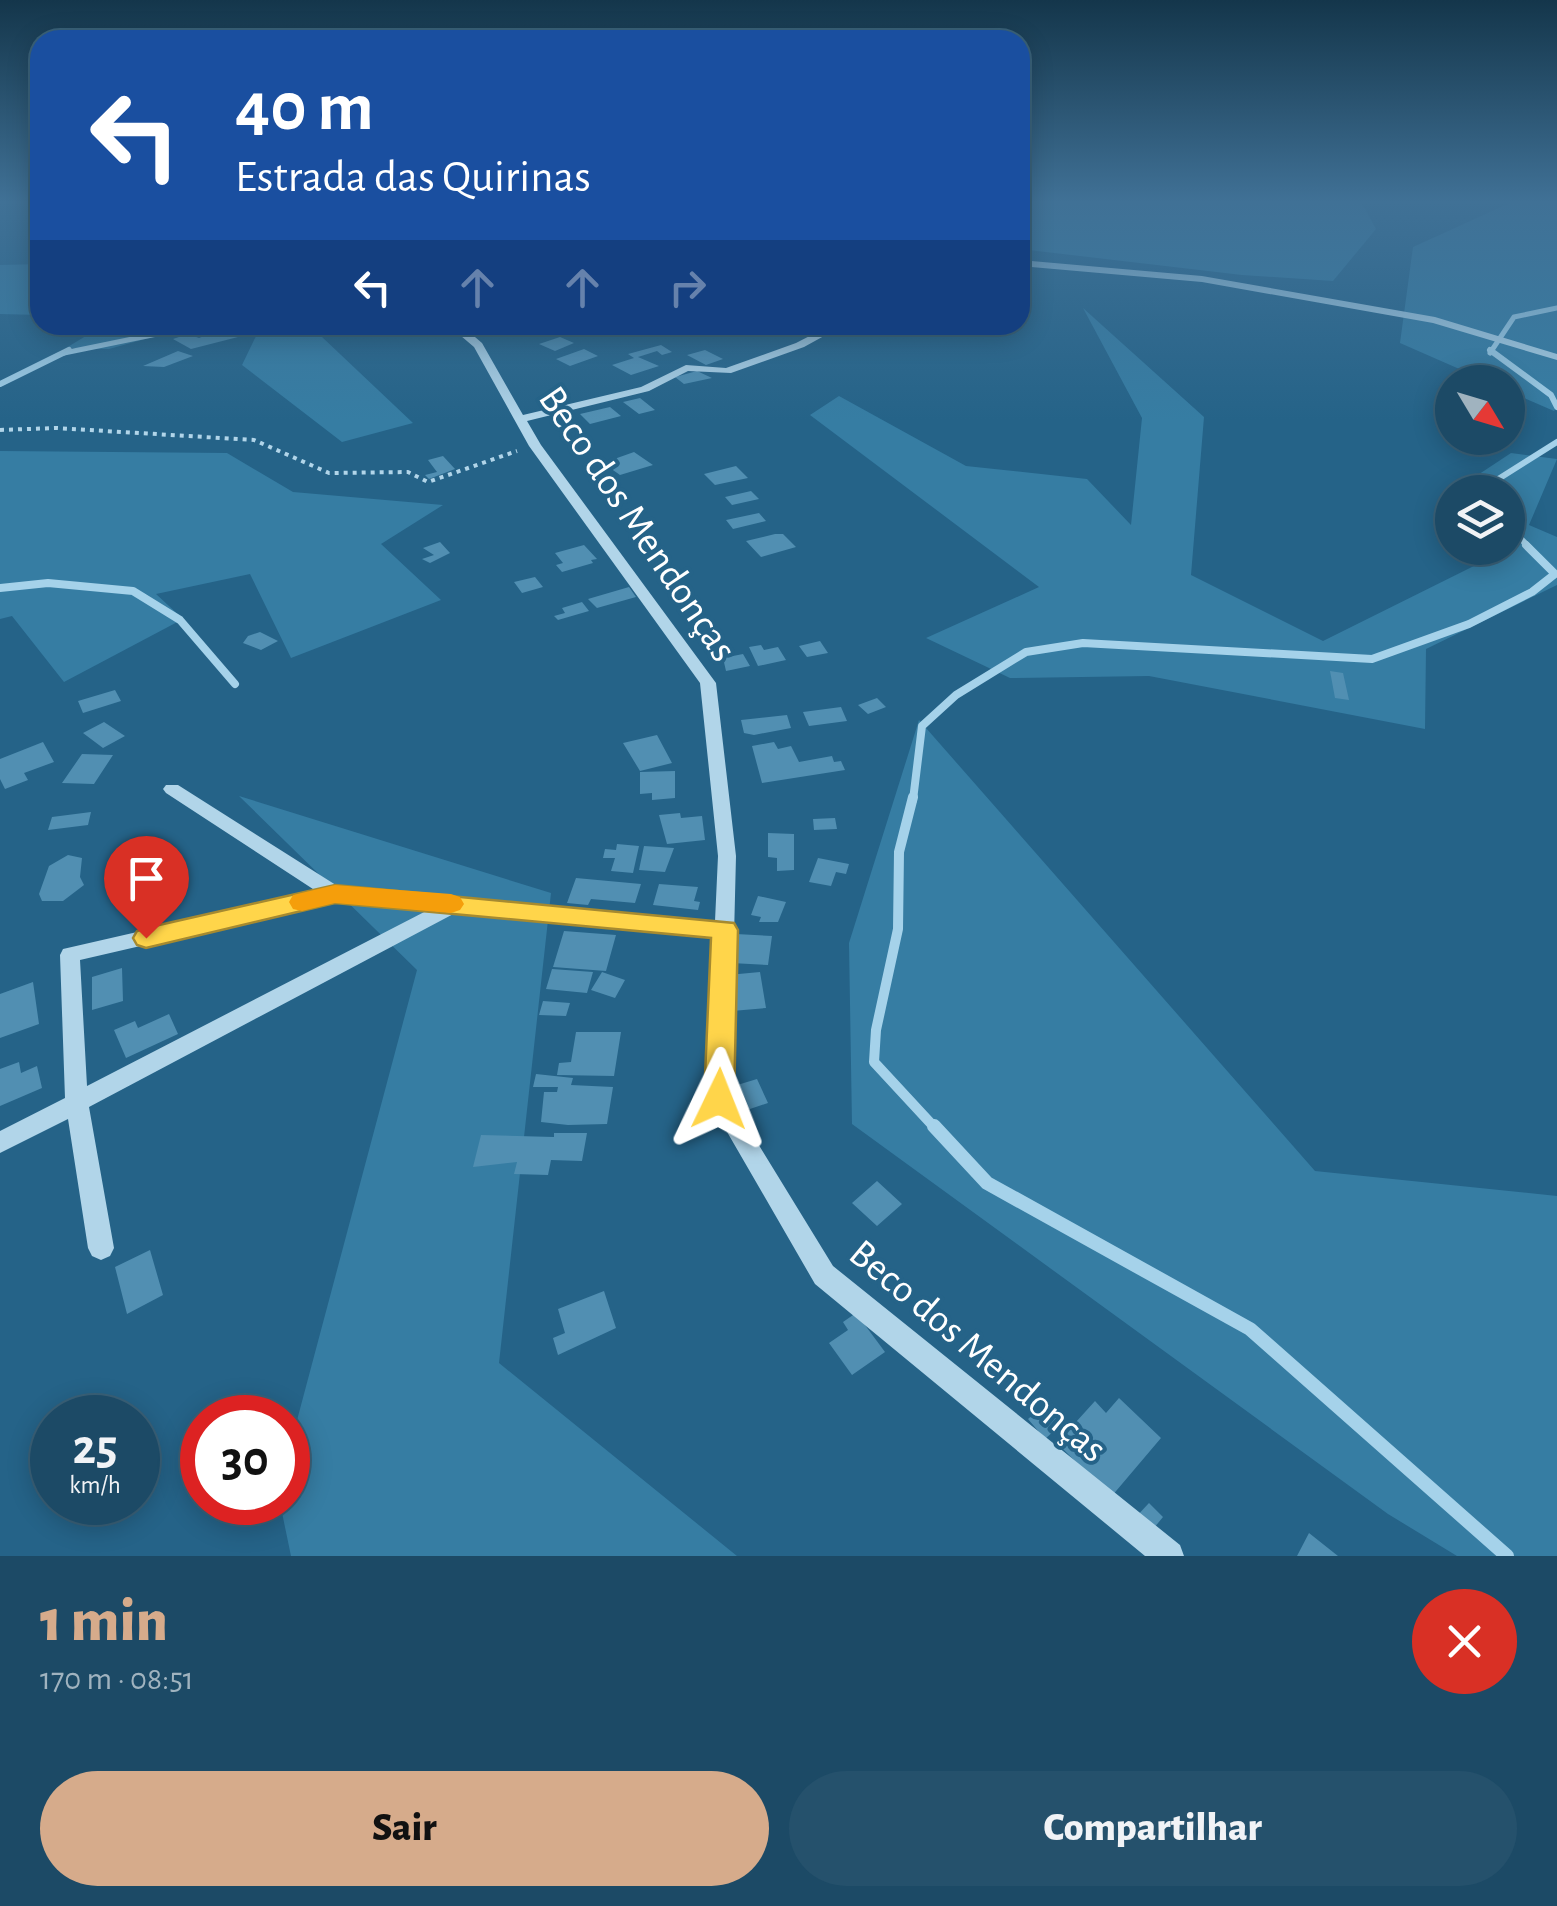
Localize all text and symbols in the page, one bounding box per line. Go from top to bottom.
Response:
icon: left [70,70,200,200]
text: 40 m [235,73,374,143]
text: Estrada das Quirinas [235,155,591,200]
icon: left [345,260,400,315]
icon: ahead [450,260,505,315]
icon: ahead [555,260,610,315]
icon: right [660,260,715,315]
north arrow [1435,365,1525,455]
map controls [1435,365,1525,565]
street label: Beco dos Mendonças [531,380,744,669]
button: layers [1435,475,1525,565]
pin [104,836,189,939]
icon: arrive [119,851,174,906]
position arrow [667,1047,771,1151]
street label: Beco dos Mendonças [842,1233,1114,1470]
speed limit sign: 30 [180,1395,310,1525]
text: 25 [72,1423,118,1473]
text: km/h [69,1473,121,1498]
button: close [1412,1589,1517,1694]
text: 1 min [40,1592,168,1652]
text: 170 m · 08:51 [40,1663,194,1695]
button: Sair [40,1771,769,1886]
button: Compartilhar [789,1771,1517,1886]

